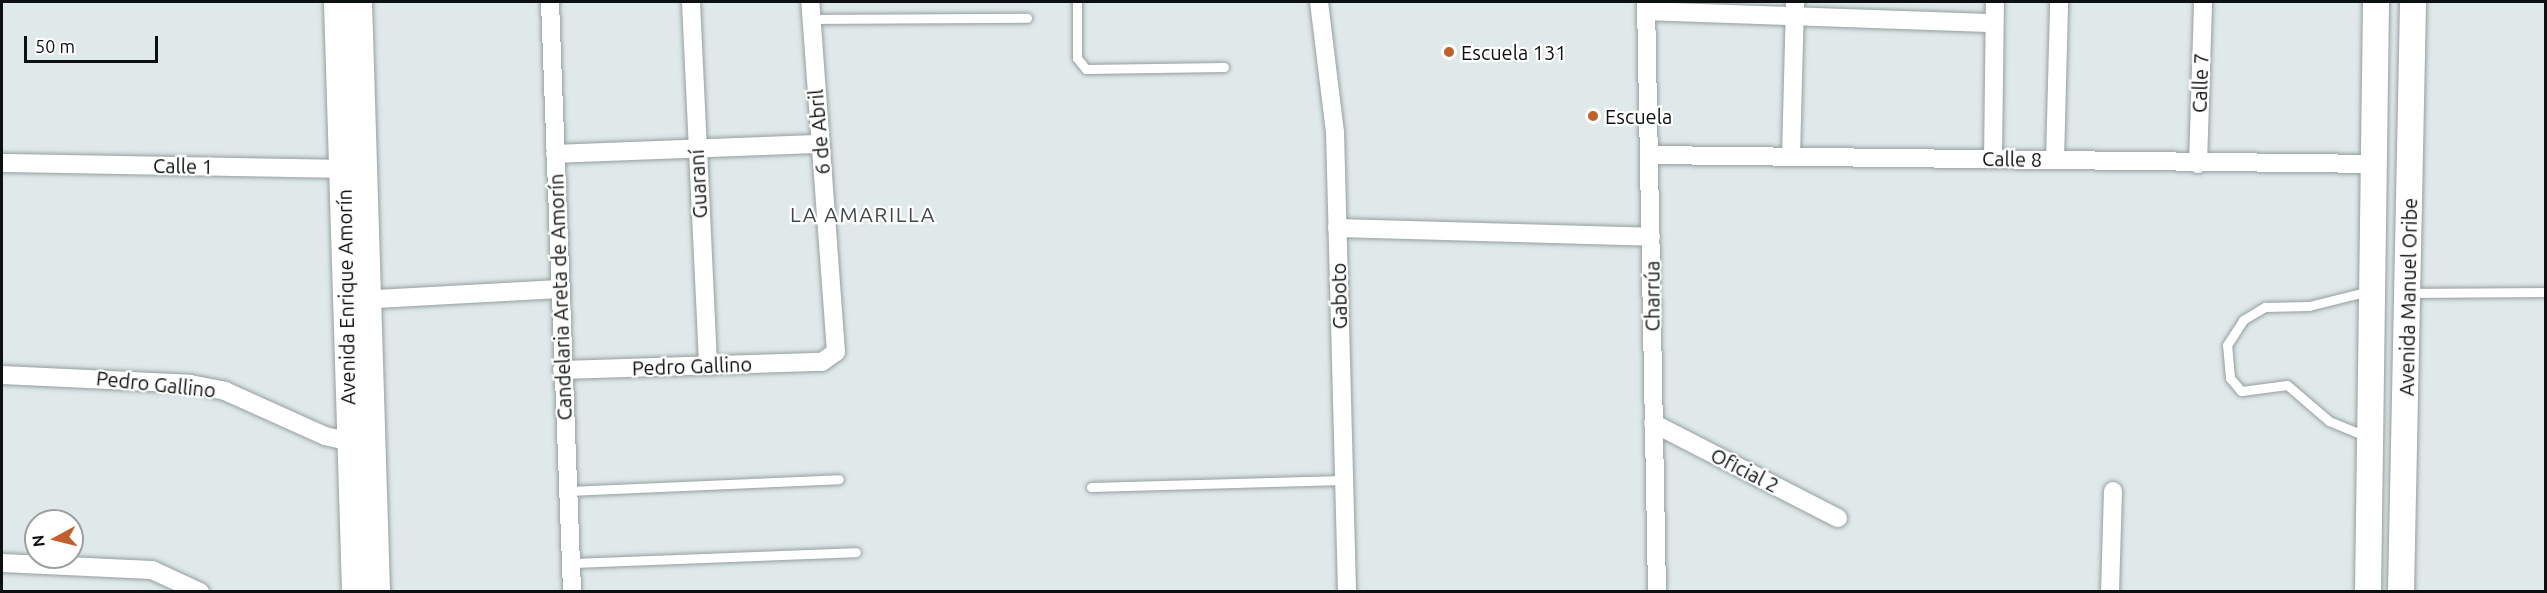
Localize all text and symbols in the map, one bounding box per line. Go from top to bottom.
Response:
scale bar [27,24,160,62]
text: 50 m [35,36,75,56]
place label: Escuela 131 [1461,40,1567,64]
marker: Escuela 131 [1442,45,1456,59]
street label: Calle 7 [2187,53,2213,113]
street label: 6 de Abril [803,88,835,176]
place label: Escuela [1605,104,1672,128]
marker: Escuela [1586,109,1600,123]
street label: Calle 8 [1982,146,2042,172]
street label: Guaraní [684,149,712,219]
street label: Calle 1 [153,153,213,179]
street label: Candelaria Areta de Amorín [544,173,576,421]
street label: Avenida Enrique Amorín [332,189,360,405]
street label: Avenida Manuel Oribe [2394,198,2422,396]
district label: LA AMARILLA [790,201,936,227]
street label: Charrúa [1640,261,1664,331]
street label: Gaboto [1326,263,1352,329]
street label: Pedro Gallino [632,352,752,380]
street label: Pedro Gallino [95,366,217,402]
street label: Oficial 2 [1707,443,1783,497]
north arrow [24,509,84,569]
text: N [28,534,48,548]

